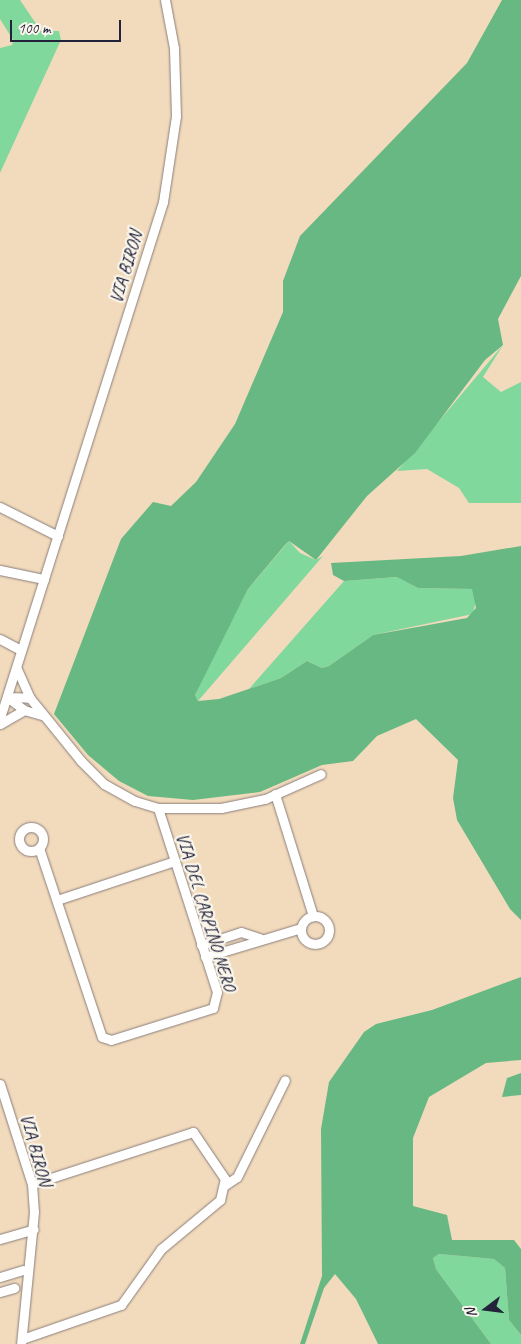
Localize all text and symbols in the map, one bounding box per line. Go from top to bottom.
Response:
scale bar [12,10,124,42]
text: 100 m [18,19,50,38]
street label: VIA BIRON [105,229,147,305]
street label: VIA DEL CARPINO NERO [172,830,240,994]
street label: VIA BIRON [16,1112,56,1188]
north arrow [461,1284,511,1334]
text: N [462,1307,480,1319]

